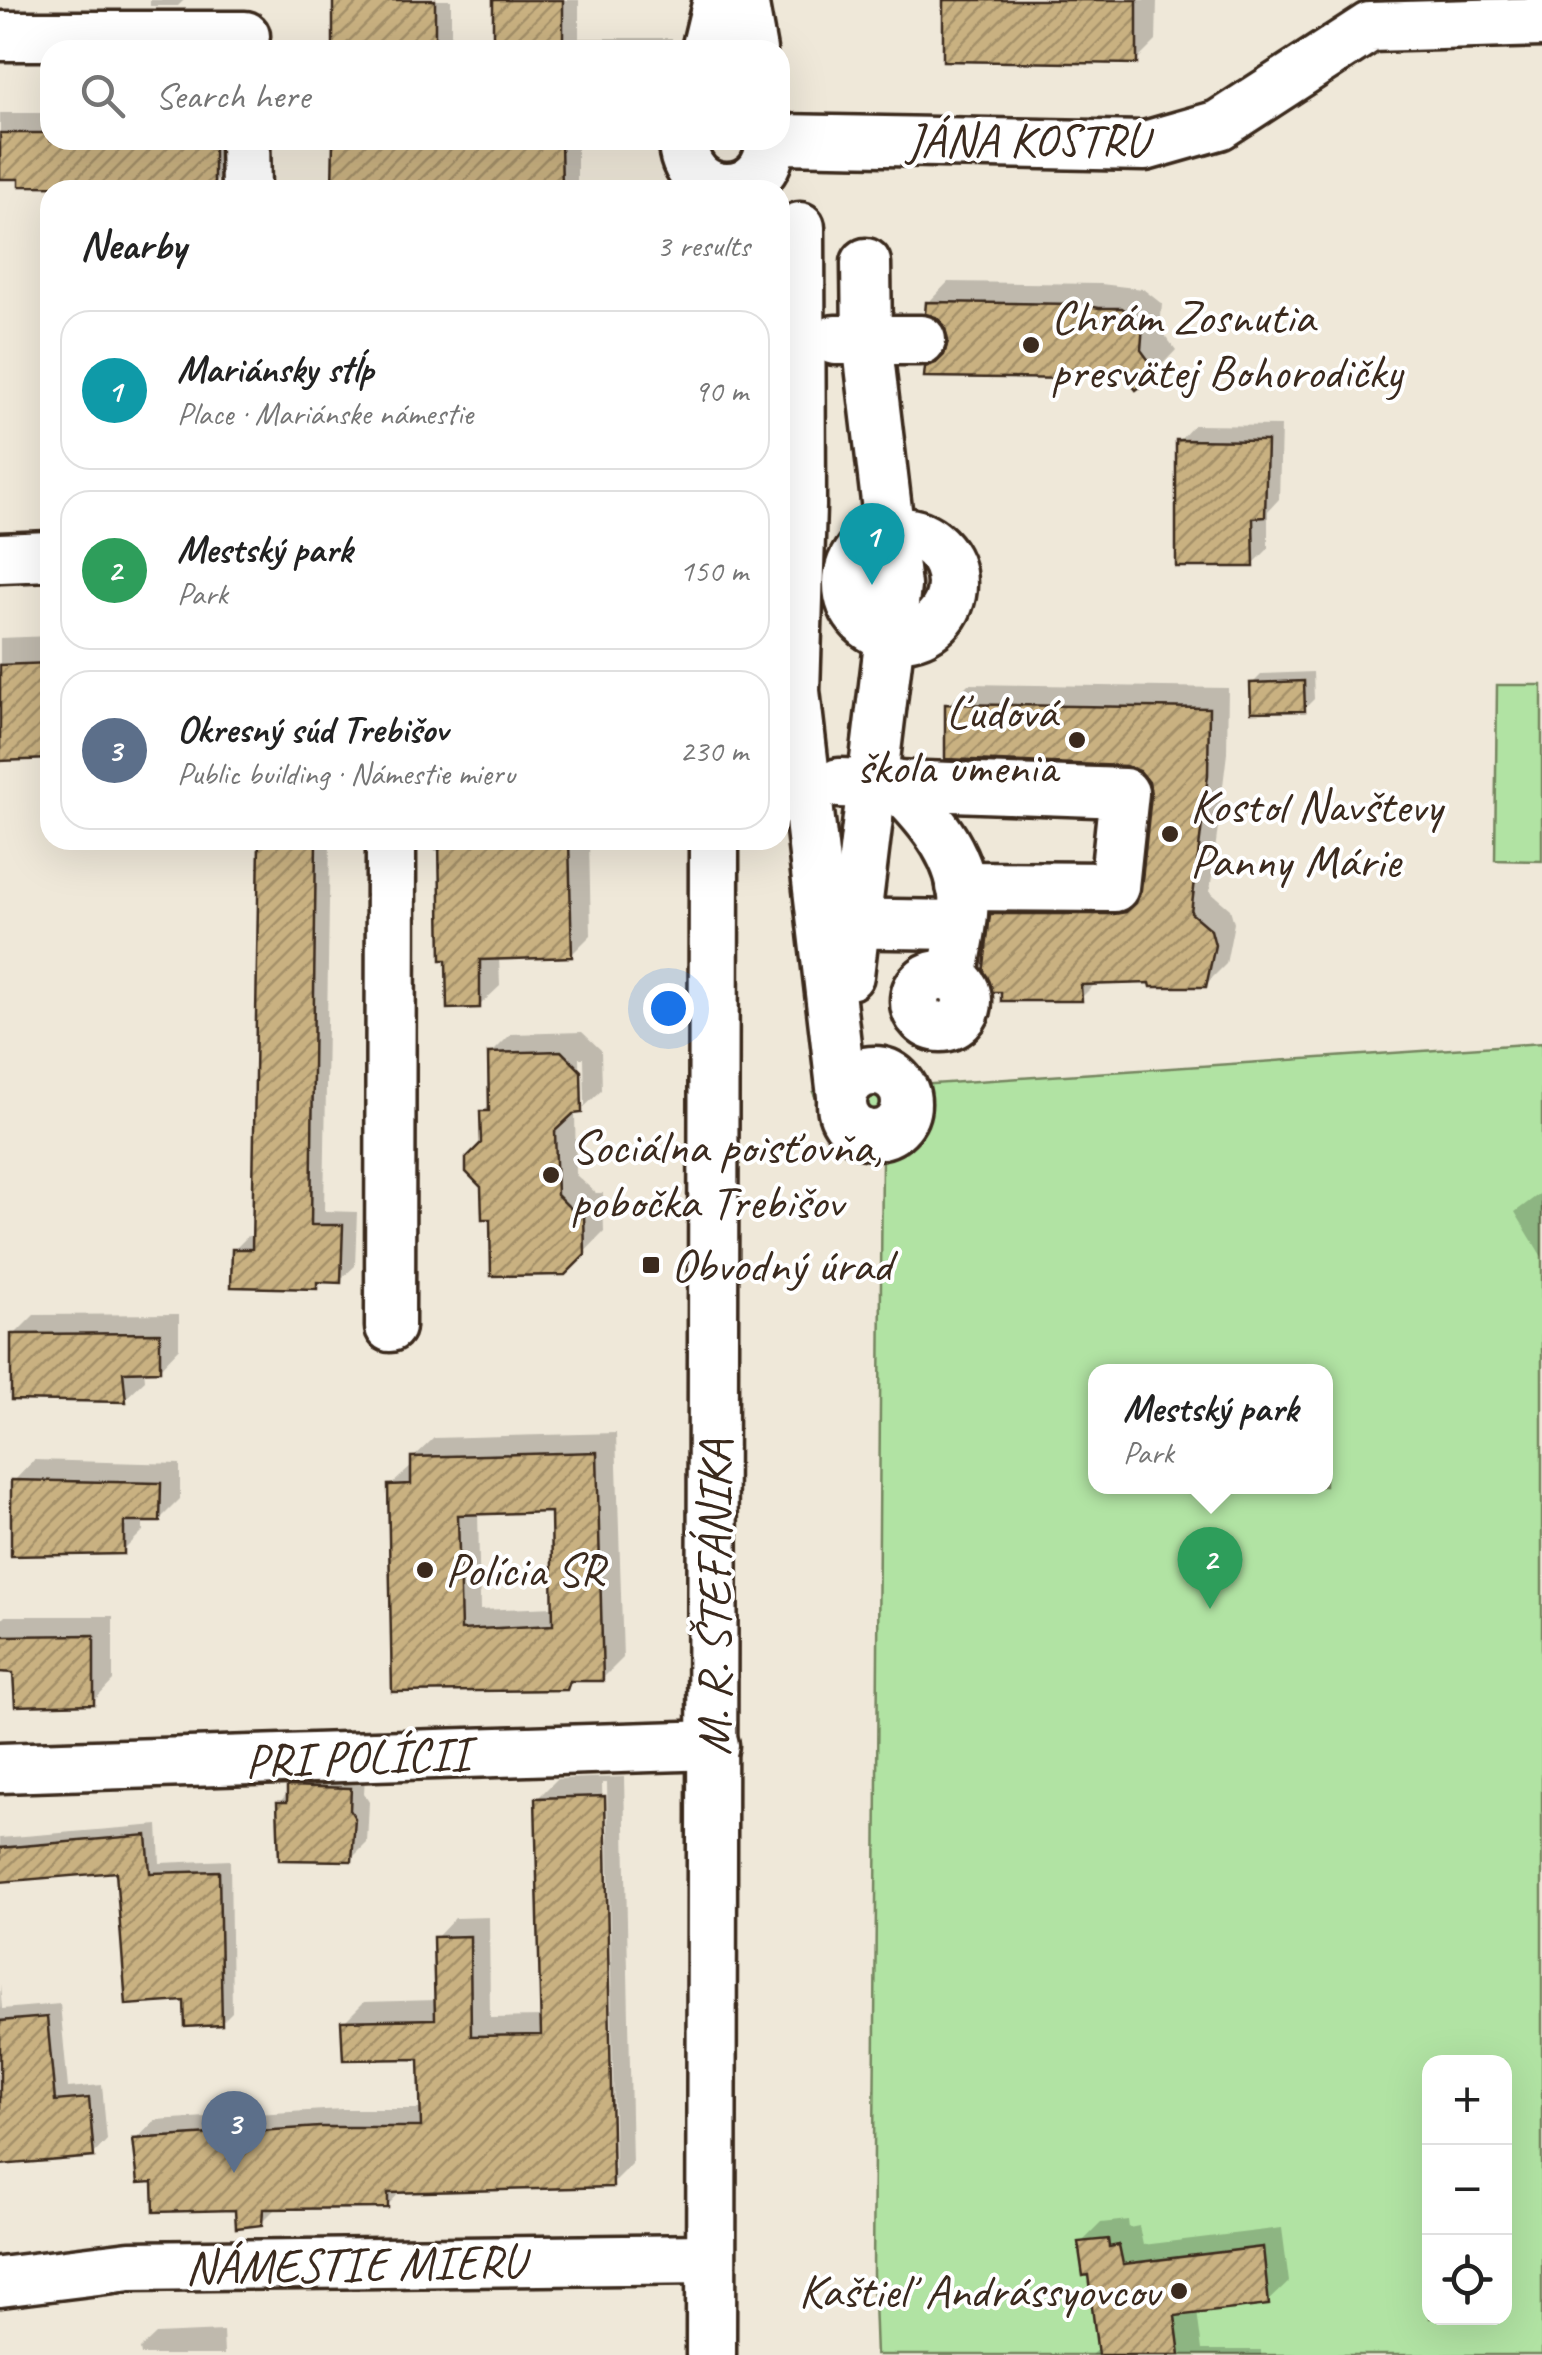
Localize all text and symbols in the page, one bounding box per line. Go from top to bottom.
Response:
search box [40,40,790,150]
icon: search [75,68,130,123]
text: Search here [155,72,310,119]
street label: JÁNA KOSTRU [904,110,1154,170]
text: Nearby [80,219,186,272]
text: 3 results [656,225,750,266]
place label: Chrám Zosnutia presvätej Bohorodičky [1051,287,1405,402]
marker: Chrám Zosnutia presvätej Bohorodičky [1020,334,1042,356]
text: Mariánsky stĺp [177,346,373,393]
text: 1 [107,370,122,411]
text: 90 m [694,370,748,411]
text: Place · Mariánske námestie [177,393,473,434]
pin: 1 [840,502,904,585]
text: Mestský park [177,526,352,573]
text: 2 [107,550,122,591]
text: 150 m [679,550,748,591]
text: Park [177,573,228,614]
place label: Ľudová škola umenia [856,682,1061,797]
text: Okresný súd Trebišov [177,706,448,753]
marker: Ľudová škola umenia [1066,729,1088,751]
text: 3 [107,730,122,771]
text: 230 m [679,730,748,771]
text: Public building · Námestie mieru [177,753,515,794]
place label: Kostol Navštevy Panny Márie [1190,776,1445,891]
marker: Kostol Navštevy Panny Márie [1159,823,1181,845]
your location [643,983,694,1034]
place label: Sociálna poisťovňa, pobočka Trebišov [571,1117,882,1232]
marker: Sociálna poisťovňa, pobočka Trebišov [540,1164,562,1186]
place label: Obvodný úrad [671,1235,899,1295]
marker: Obvodný úrad [640,1254,662,1276]
popup [1088,1364,1333,1494]
text: Mestský park [1123,1385,1298,1432]
text: Park [1123,1432,1174,1473]
street label: M. R. ŠTEFÁNIKA [684,1440,744,1756]
pin: 2 [1178,1526,1242,1609]
place label: Polícia SR [445,1540,608,1600]
marker: Polícia SR [414,1559,436,1581]
street label: PRI POLÍCII [244,1723,480,1791]
map controls [1422,2055,1512,2325]
button: + [1422,2055,1512,2145]
pin: 3 [202,2090,266,2173]
button: − [1422,2145,1512,2235]
street label: NÁMESTIE MIERU [185,2231,532,2297]
button: locate [1422,2235,1512,2325]
place label: Kaštieľ Andrássyovcov [799,2261,1163,2321]
marker: Kaštieľ Andrássyovcov [1168,2280,1190,2302]

